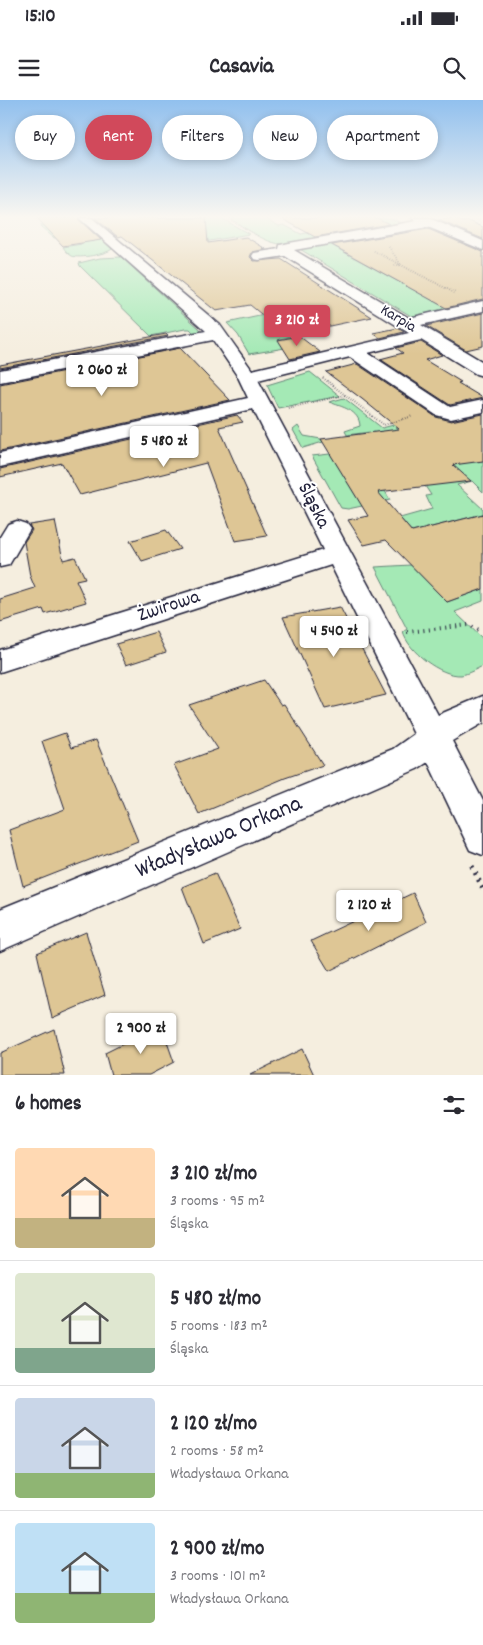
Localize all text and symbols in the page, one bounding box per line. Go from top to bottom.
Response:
text: 15:10 [25,4,56,31]
text: Casavia [209,52,274,83]
icon: menu [15,54,43,82]
icon: search [440,54,468,82]
chip: Buy [15,115,75,160]
chip: Rent [85,115,152,160]
chip: Filters [162,115,243,160]
chip: New [253,115,317,160]
chip: Apartment [327,115,438,160]
street label: Karpia [376,299,421,339]
pin: 3 210 zł [245,304,349,347]
text: 3 210 zł [275,309,319,332]
pin: 2 060 zł [50,354,154,397]
text: 2 060 zł [77,359,127,382]
pin: 5 480 zł [112,426,216,468]
text: 5 480 zł [141,430,187,453]
street label: Śląska [290,478,337,534]
street label: Żwirowa [134,584,204,630]
pin: 4 540 zł [282,616,386,658]
text: 4 540 zł [311,620,357,643]
street label: Władysława Orkana [131,787,308,888]
pin: 2 120 zł [317,890,421,932]
text: 2 120 zł [347,894,391,917]
pin: 2 900 zł [89,1012,193,1055]
text: 2 900 zł [116,1017,166,1040]
text: 6 homes [15,1090,82,1120]
icon: filters [440,1091,468,1119]
text: 3 210 zł/mo [170,1160,257,1190]
icon: home [55,1168,115,1228]
text: 3 rooms · 95 m² [170,1190,265,1213]
text: Śląska [170,1213,208,1236]
text: 5 480 zł/mo [170,1285,261,1315]
icon: home [55,1293,115,1353]
text: 5 rooms · 183 m² [170,1315,267,1338]
text: Śląska [170,1338,208,1361]
text: 2 120 zł/mo [170,1410,257,1440]
icon: home [55,1418,115,1478]
text: 2 rooms · 58 m² [170,1440,264,1463]
text: Władysława Orkana [170,1463,289,1486]
text: 2 900 zł/mo [170,1535,264,1565]
icon: home [55,1543,115,1603]
text: 3 rooms · 101 m² [170,1565,266,1588]
text: Władysława Orkana [170,1588,289,1611]

